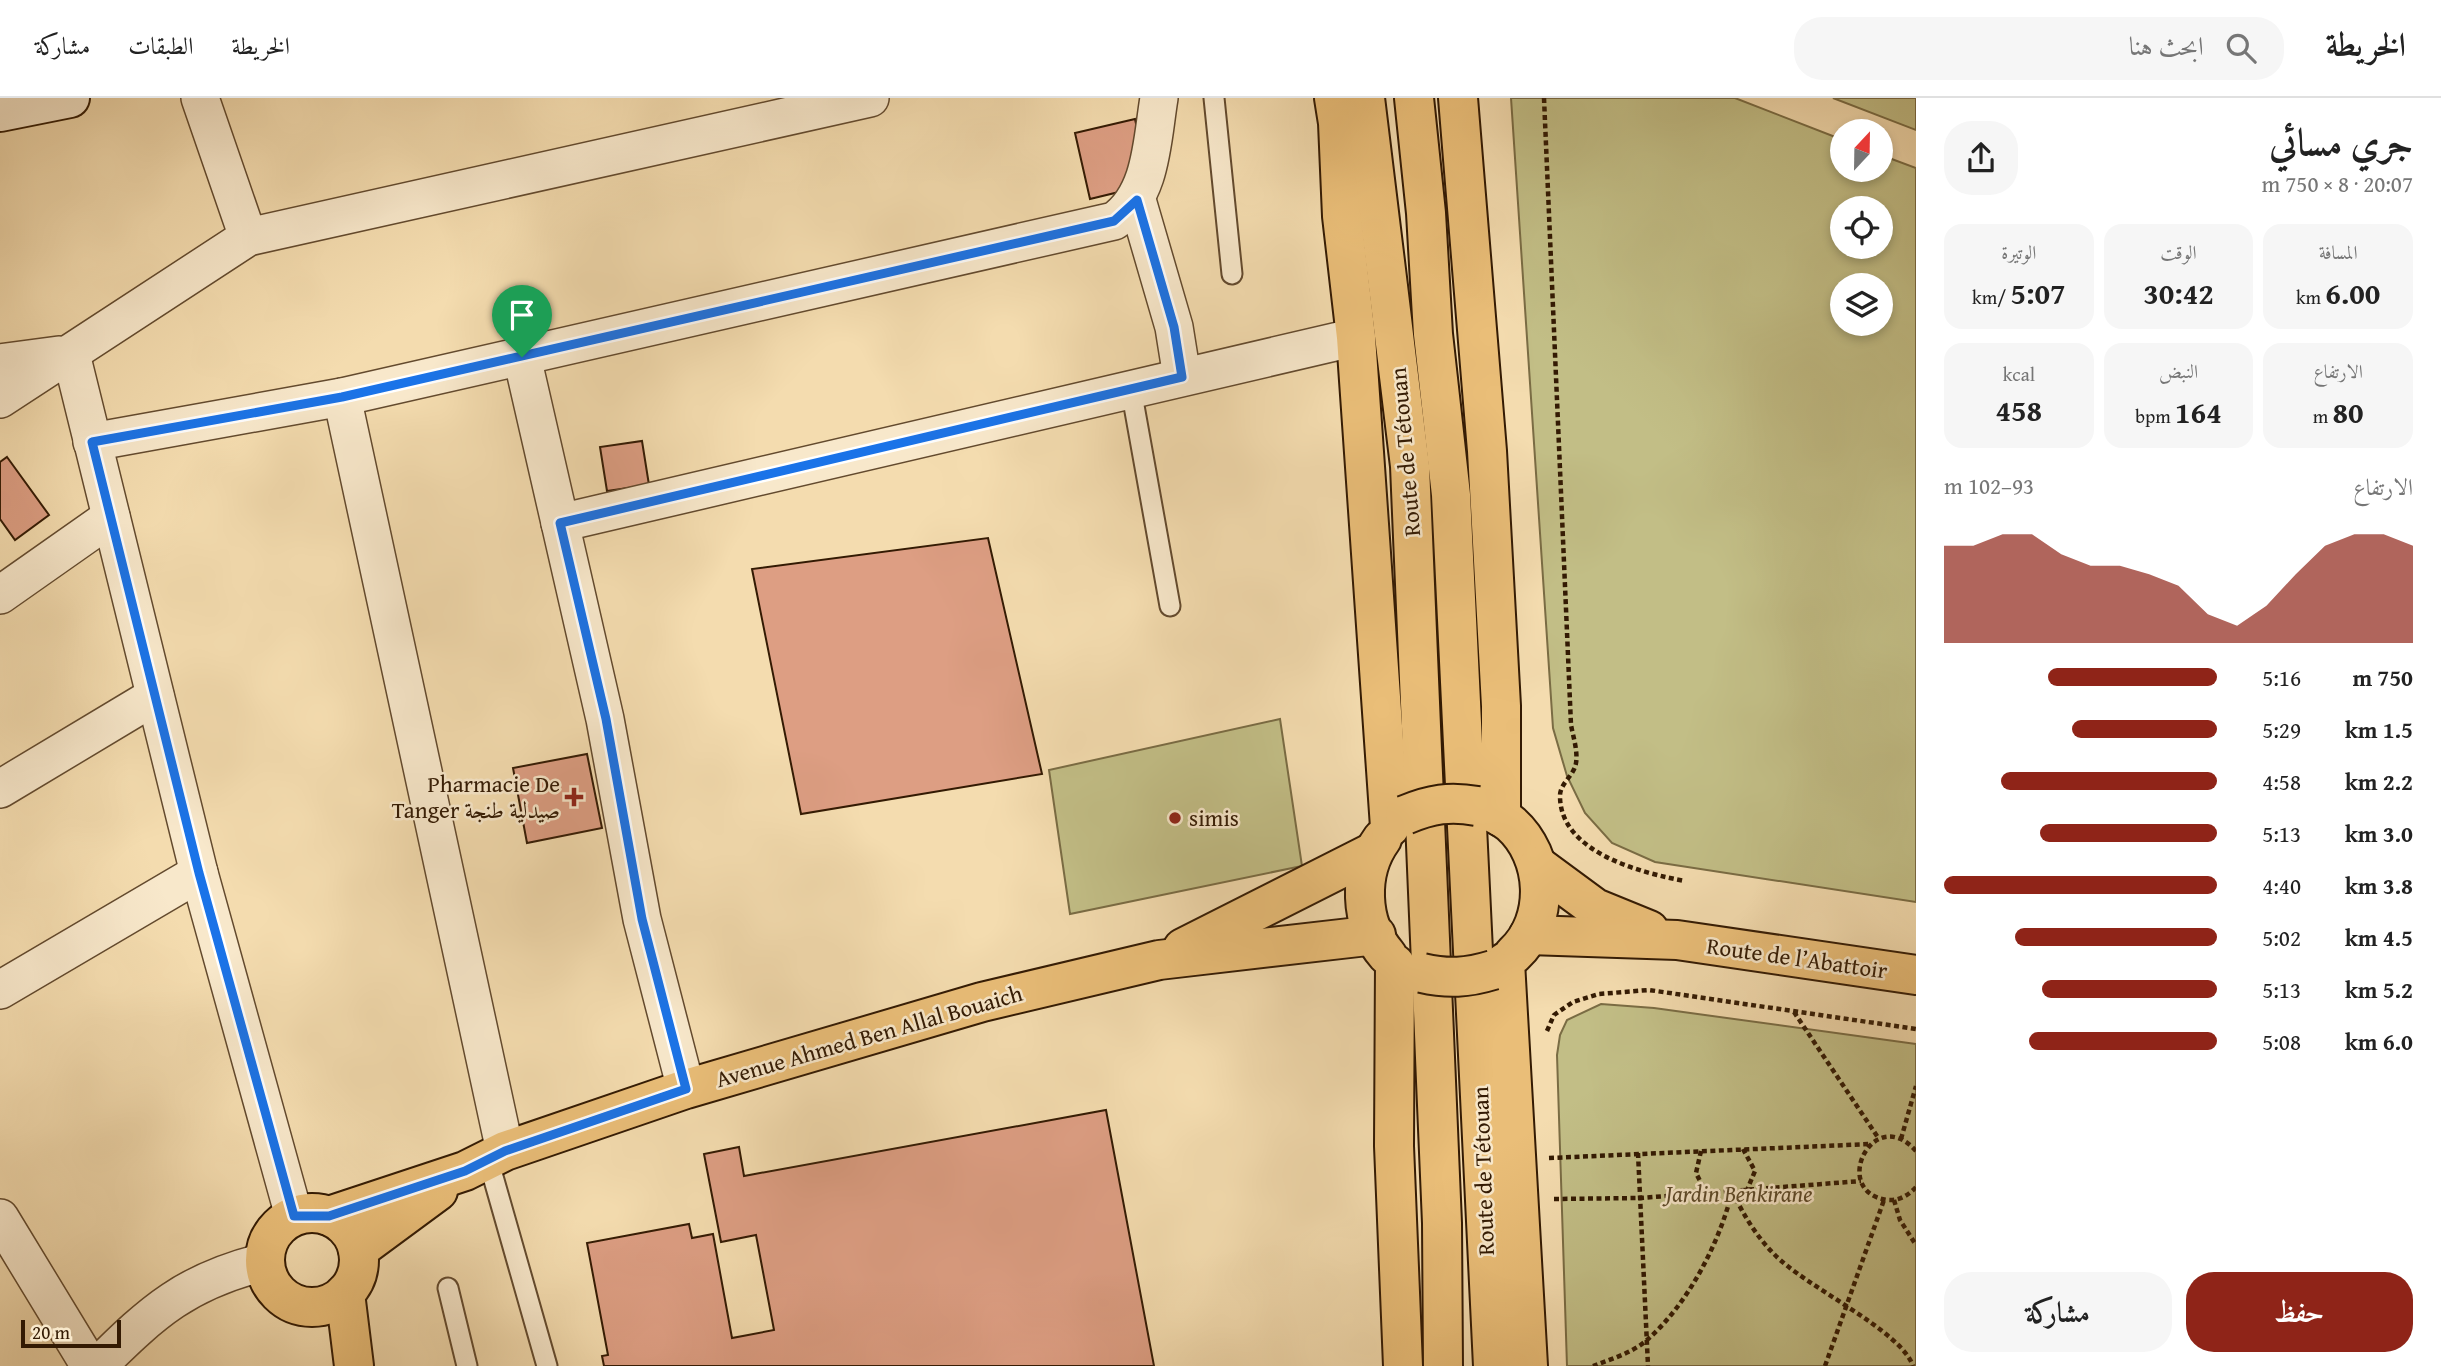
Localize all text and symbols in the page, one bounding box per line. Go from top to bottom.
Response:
search box [1794,17,2284,80]
text: الخريطة [2326,20,2406,68]
text: ابحث هنا [2129,26,2204,65]
text: مشاركة [35,28,90,63]
text: الطبقات [128,28,194,63]
text: الخريطة [232,28,290,63]
icon: search [2222,29,2260,67]
text: جري مسائي [2269,113,2413,169]
north arrow [1830,119,1894,182]
map controls [1830,119,1893,336]
button: share [1944,121,2018,195]
text: 20:07 · 8 × 750 m [2261,167,2413,200]
button: locate [1830,196,1893,259]
text: الوتيرة [2001,238,2036,266]
text: الوقت [2160,238,2197,266]
text: المسافة [2319,238,2358,266]
text: 5:07 [2010,271,2066,315]
text: 30:42 [2143,271,2214,315]
text: 6.00 [2325,271,2380,315]
button: layers [1830,273,1893,336]
text: /km [1972,283,2010,311]
text: km [2296,283,2325,311]
pin [492,285,552,357]
icon: arrive [503,296,541,334]
text: النبض [2159,357,2198,385]
text: الارتفاع [2314,357,2363,385]
text: kcal [2003,360,2035,388]
street label: Route de Tétouan [1381,366,1428,538]
text: 458 [1996,388,2042,432]
text: 164 [2175,390,2222,434]
text: 80 [2332,390,2364,434]
text: bpm [2135,402,2175,430]
text: m [2313,402,2332,430]
text: 93–102 m [1944,469,2034,502]
text: الارتفاع [2353,470,2413,503]
text: 5:16 [2262,661,2301,694]
text: 750 m [2352,661,2413,694]
text: 5:29 [2262,713,2301,746]
text: 1.5 km [2345,713,2413,746]
text: 4:58 [2262,765,2301,798]
text: 2.2 km [2345,765,2413,798]
place label: Pharmacie De Tanger صيدلية طنجة [392,767,560,826]
marker: Pharmacie De Tanger صيدلية طنجة [566,789,582,805]
place label: simis [1189,801,1239,834]
marker: simis [1167,810,1183,826]
text: 5:13 [2262,817,2301,850]
text: 3.0 km [2345,817,2413,850]
text: 4:40 [2262,869,2301,902]
text: 3.8 km [2345,869,2413,902]
text: 5:02 [2262,921,2301,954]
text: 4.5 km [2345,921,2413,954]
street label: Route de l’Abattoir [1705,928,1890,987]
text: 5:13 [2262,973,2301,1006]
text: 5.2 km [2345,973,2413,1006]
street label: Avenue Ahmed Ben Allal Bouaich [712,976,1026,1095]
text: 5:08 [2262,1025,2301,1058]
text: 6.0 km [2345,1025,2413,1058]
street label: Route de Tétouan [1463,1086,1502,1256]
park label: Jardin Benkirane [1661,1177,1813,1210]
button: مشاركة [1944,1272,2172,1352]
button: حفظ [2186,1272,2413,1352]
scale bar [21,1317,121,1349]
text: 20 m [32,1318,70,1346]

